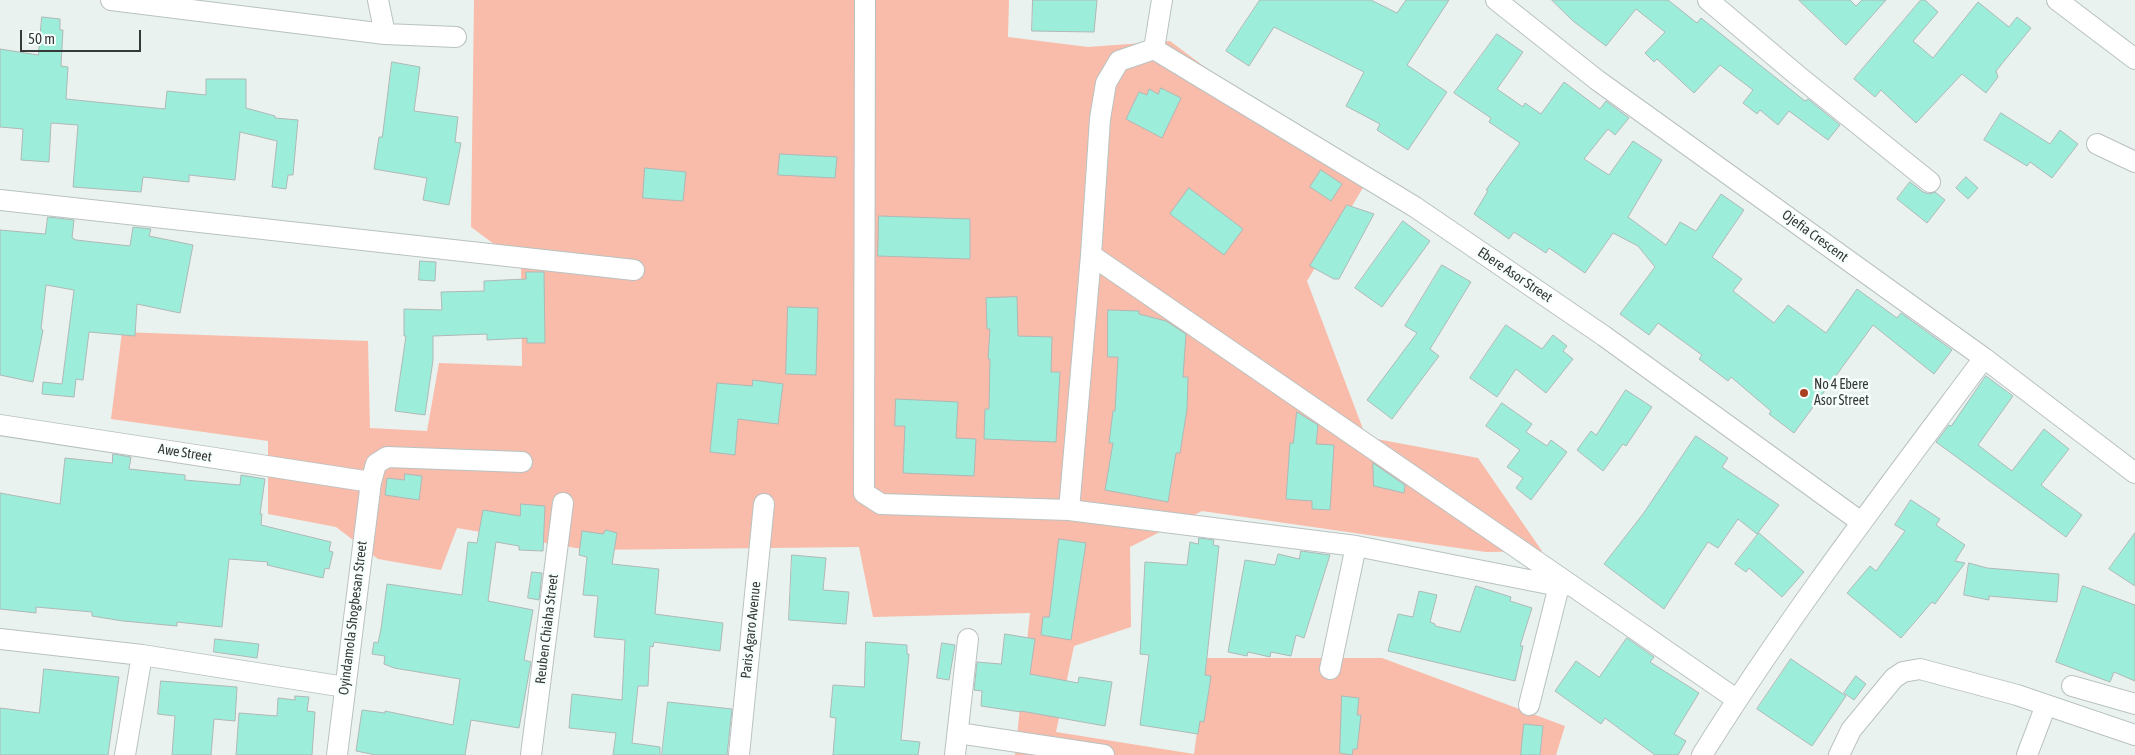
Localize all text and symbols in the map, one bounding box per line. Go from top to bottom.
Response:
scale bar [22,20,144,52]
text: 50 m [28,30,55,47]
street label: Ojefia Crescent [1779,206,1851,266]
street label: Ebere Asor Street [1474,244,1556,306]
place label: No 4 Ebere Asor Street [1814,377,1869,410]
marker: No 4 Ebere Asor Street [1798,387,1810,399]
street label: Awe Street [157,440,213,466]
street label: Oyindamola Shogbesan Street [335,540,371,696]
street label: Reuben Chiaha Street [532,573,562,685]
street label: Paris Agaro Avenue [738,580,764,680]

